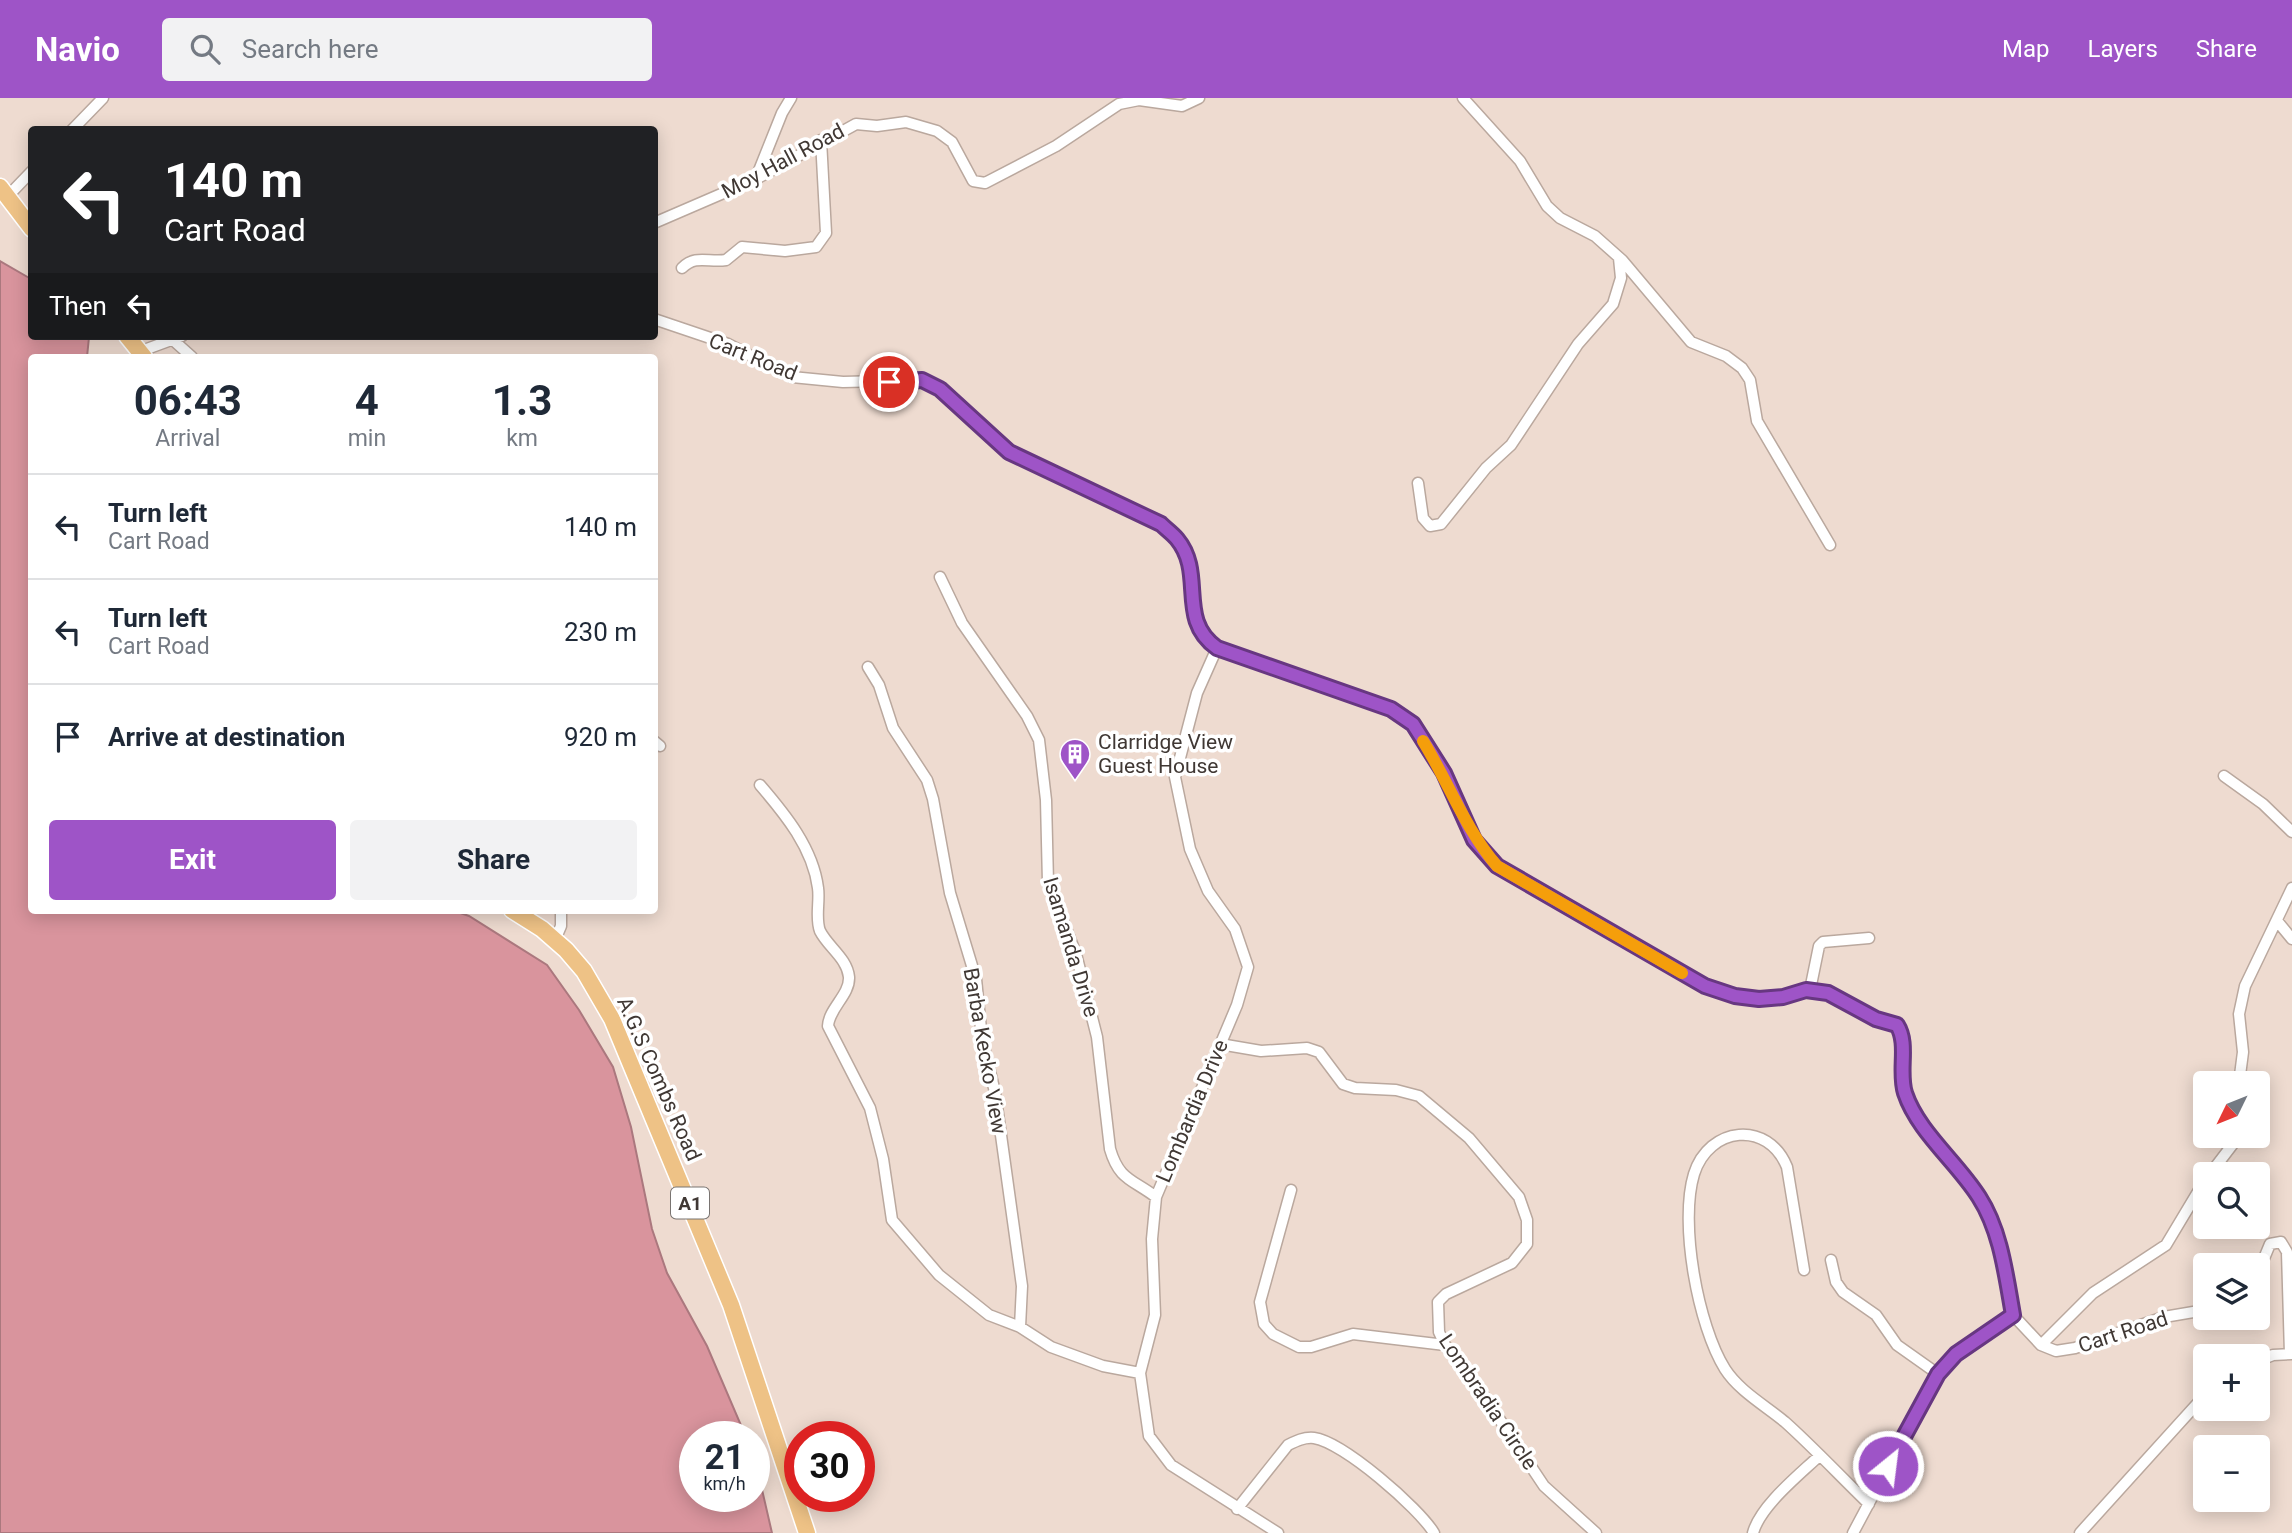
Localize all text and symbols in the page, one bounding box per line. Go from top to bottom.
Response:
search box [162,18,652,81]
text: Navio [35,30,120,69]
icon: search [186,30,224,68]
text: Search here [242,34,379,64]
text: Map [2002,35,2050,63]
text: Layers [2088,35,2158,63]
text: Share [2196,35,2257,63]
street label: Moy Hall Road [718,119,848,203]
text: 140 m [164,152,303,209]
icon: left [49,154,140,245]
text: Cart Road [164,211,306,249]
icon: left [121,287,159,325]
text: Then [49,291,107,321]
street label: Cart Road [705,328,801,386]
pin [859,352,919,412]
icon: arrive [870,363,908,401]
text: 06:43 [134,376,242,425]
text: 4 [355,376,379,425]
text: 1.3 [492,376,552,425]
text: Arrival [155,425,220,452]
text: min [348,425,386,452]
text: km [506,425,538,452]
text: Turn left [108,498,207,528]
icon: left [49,508,87,546]
text: 140 m [564,512,637,542]
text: Cart Road [108,528,210,555]
text: Turn left [108,603,207,633]
icon: left [49,613,87,651]
text: 230 m [564,617,637,647]
text: Cart Road [108,633,210,660]
icon: arrive [49,718,87,756]
text: Arrive at destination [108,722,345,752]
text: 920 m [564,722,637,752]
place label: Clarridge View Guest House [1098,730,1233,778]
building icon: Clarridge View Guest House [1058,737,1092,781]
button: Exit [49,820,336,900]
button: Share [350,820,637,900]
street label: Isamanda Drive [1038,874,1104,1020]
street label: Barba Kecko View [959,966,1011,1136]
street label: A.G.S Combs Road [612,993,706,1165]
street label: Lombardia Drive [1151,1036,1233,1186]
north arrow [2193,1071,2270,1148]
map controls [2193,1071,2270,1512]
button: search [2193,1162,2270,1239]
road number: A1 [671,1188,709,1218]
button: layers [2193,1253,2270,1330]
street label: Cart Road [2075,1306,2171,1358]
street label: Lombradia Circle [1434,1330,1542,1474]
button: + [2193,1344,2270,1421]
speed limit sign: 30 [784,1421,875,1512]
position arrow [1851,1429,1925,1503]
button: − [2193,1435,2270,1512]
text: 21 [704,1437,745,1478]
text: km/h [703,1473,746,1494]

